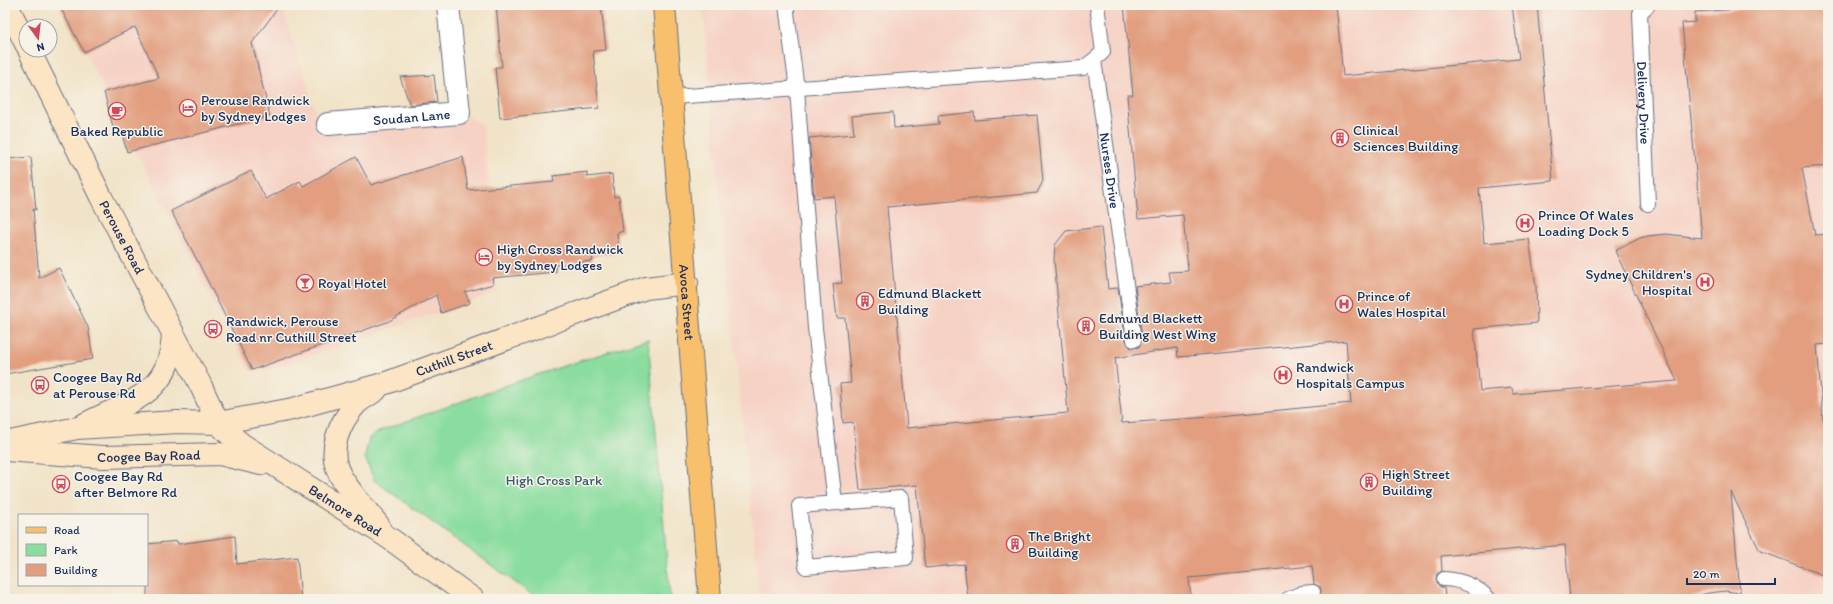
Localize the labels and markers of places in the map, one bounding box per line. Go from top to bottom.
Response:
place label: Perouse Randwick by Sydney Lodges [201,92,310,125]
hotel icon: Perouse Randwick by Sydney Lodges [178,98,198,118]
cafe icon: Baked Republic [107,101,127,121]
place label: Clinical Sciences Building [1353,122,1459,155]
place label: Baked Republic [71,123,164,140]
building icon: Clinical Sciences Building [1330,128,1350,148]
place label: Prince Of Wales Loading Dock 5 [1538,207,1634,240]
hospital icon: Prince Of Wales Loading Dock 5 [1515,213,1535,233]
place label: High Cross Randwick by Sydney Lodges [497,241,624,274]
hotel icon: High Cross Randwick by Sydney Lodges [474,247,494,267]
place label: Sydney Children's Hospital [1586,266,1692,299]
hospital icon: Sydney Children's Hospital [1695,272,1715,292]
bar icon: Royal Hotel [295,273,315,293]
place label: Royal Hotel [318,275,387,292]
place label: Edmund Blackett Building [878,285,982,318]
place label: Prince of Wales Hospital [1357,288,1446,321]
building icon: Edmund Blackett Building [855,291,875,311]
hospital icon: Prince of Wales Hospital [1334,294,1354,314]
place label: Edmund Blackett Building West Wing [1099,310,1217,343]
place label: Randwick, Perouse Road nr Cuthill Street [226,313,356,346]
building icon: Edmund Blackett Building West Wing [1076,316,1096,336]
bus stop icon: Randwick, Perouse Road nr Cuthill Street [203,319,223,339]
place label: Randwick Hospitals Campus [1296,359,1405,392]
hospital icon: Randwick Hospitals Campus [1273,365,1293,385]
place label: Coogee Bay Rd at Perouse Rd [53,369,142,402]
bus stop icon: Coogee Bay Rd at Perouse Rd [30,375,50,395]
place label: High Street Building [1382,466,1450,499]
place label: Coogee Bay Rd after Belmore Rd [74,468,177,501]
building icon: High Street Building [1359,472,1379,492]
bus stop icon: Coogee Bay Rd after Belmore Rd [51,474,71,494]
place label: The Bright Building [1028,528,1091,561]
building icon: The Bright Building [1005,534,1025,554]

